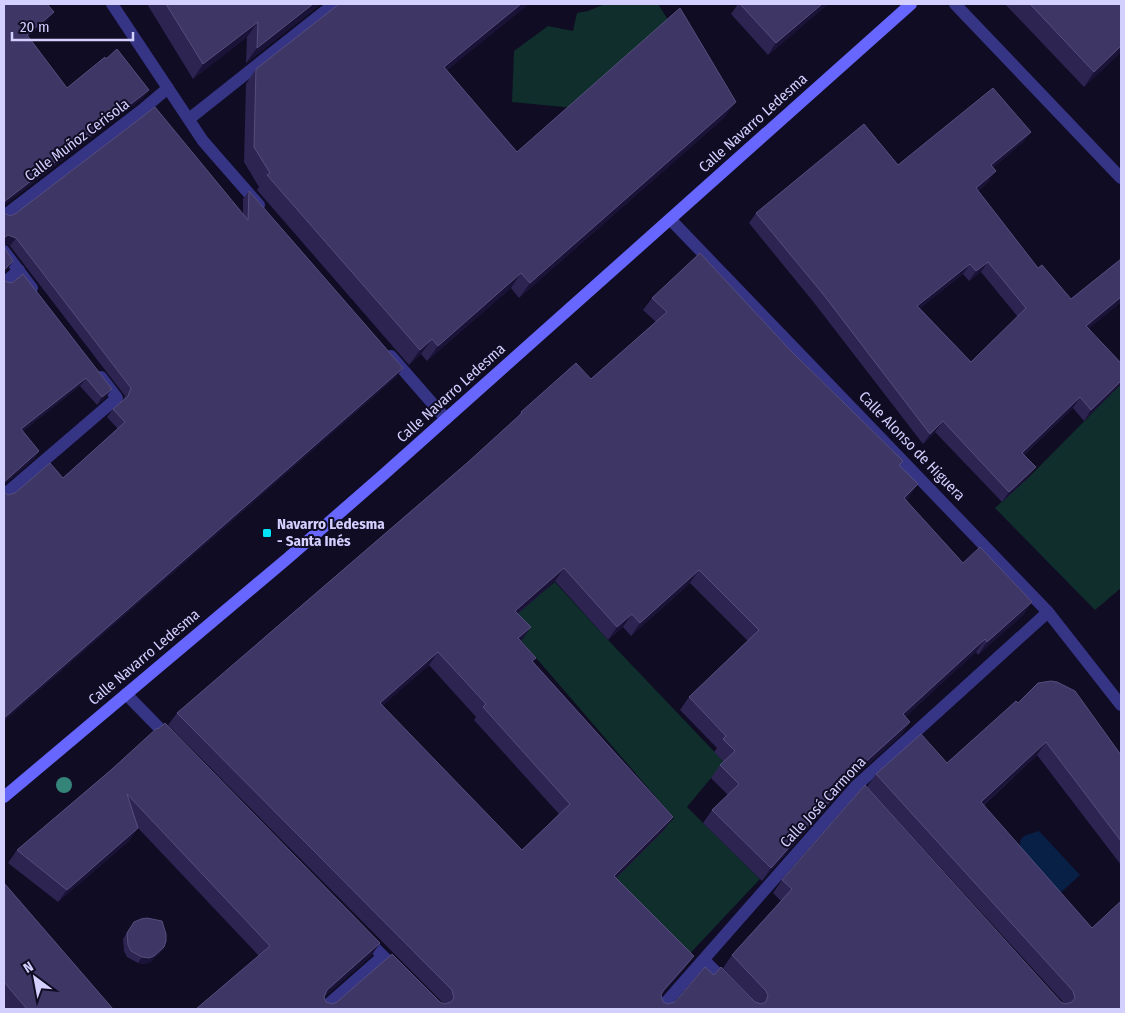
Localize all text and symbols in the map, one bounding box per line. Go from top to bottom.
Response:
scale bar [12,10,134,42]
text: 20 m [20,18,50,36]
street label: Calle Navarro Ledesma [695,70,811,176]
street label: Calle Muñoz Cerisola [21,95,133,185]
street label: Calle Navarro Ledesma [393,340,509,446]
street label: Calle Alonso de Higuera [855,388,969,504]
place label: Navarro Ledesma - Santa Inés [277,515,385,550]
marker: Navarro Ledesma - Santa Inés [261,527,273,539]
street label: Calle Navarro Ledesma [85,605,203,709]
street label: Calle José Carmona [776,753,870,851]
north arrow [10,953,60,1003]
text: N [20,958,36,977]

